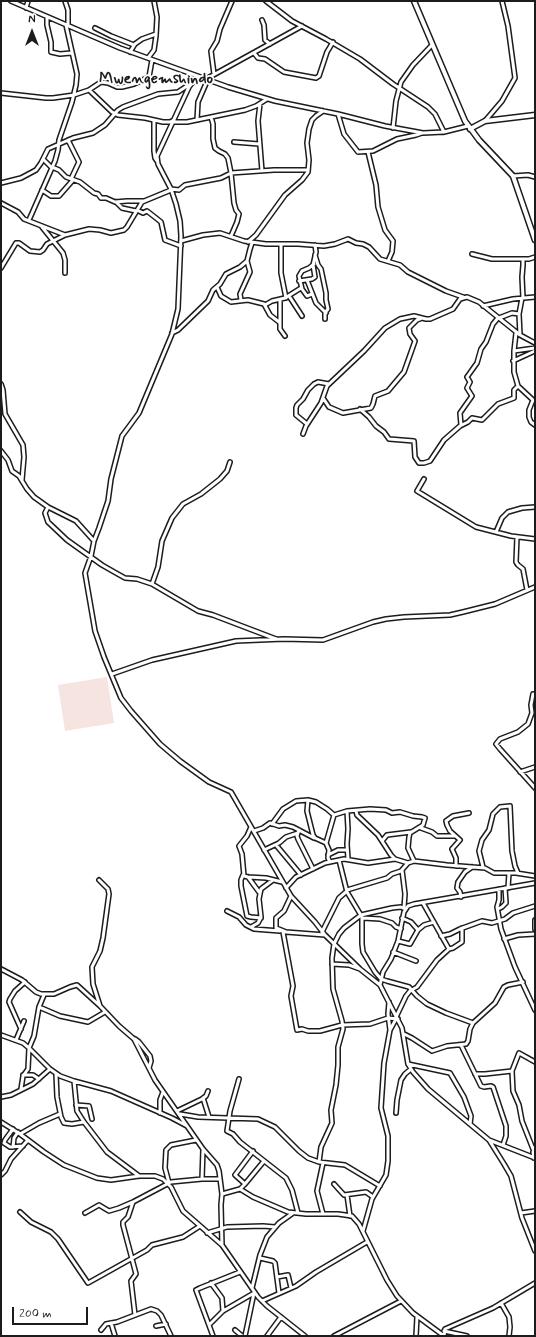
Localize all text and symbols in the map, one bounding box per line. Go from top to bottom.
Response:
north arrow [12,12,52,52]
text: N [28,13,36,27]
district label: Mwengemshindo [99,70,213,90]
scale bar [14,1299,90,1325]
text: 200 m [19,1306,52,1322]

